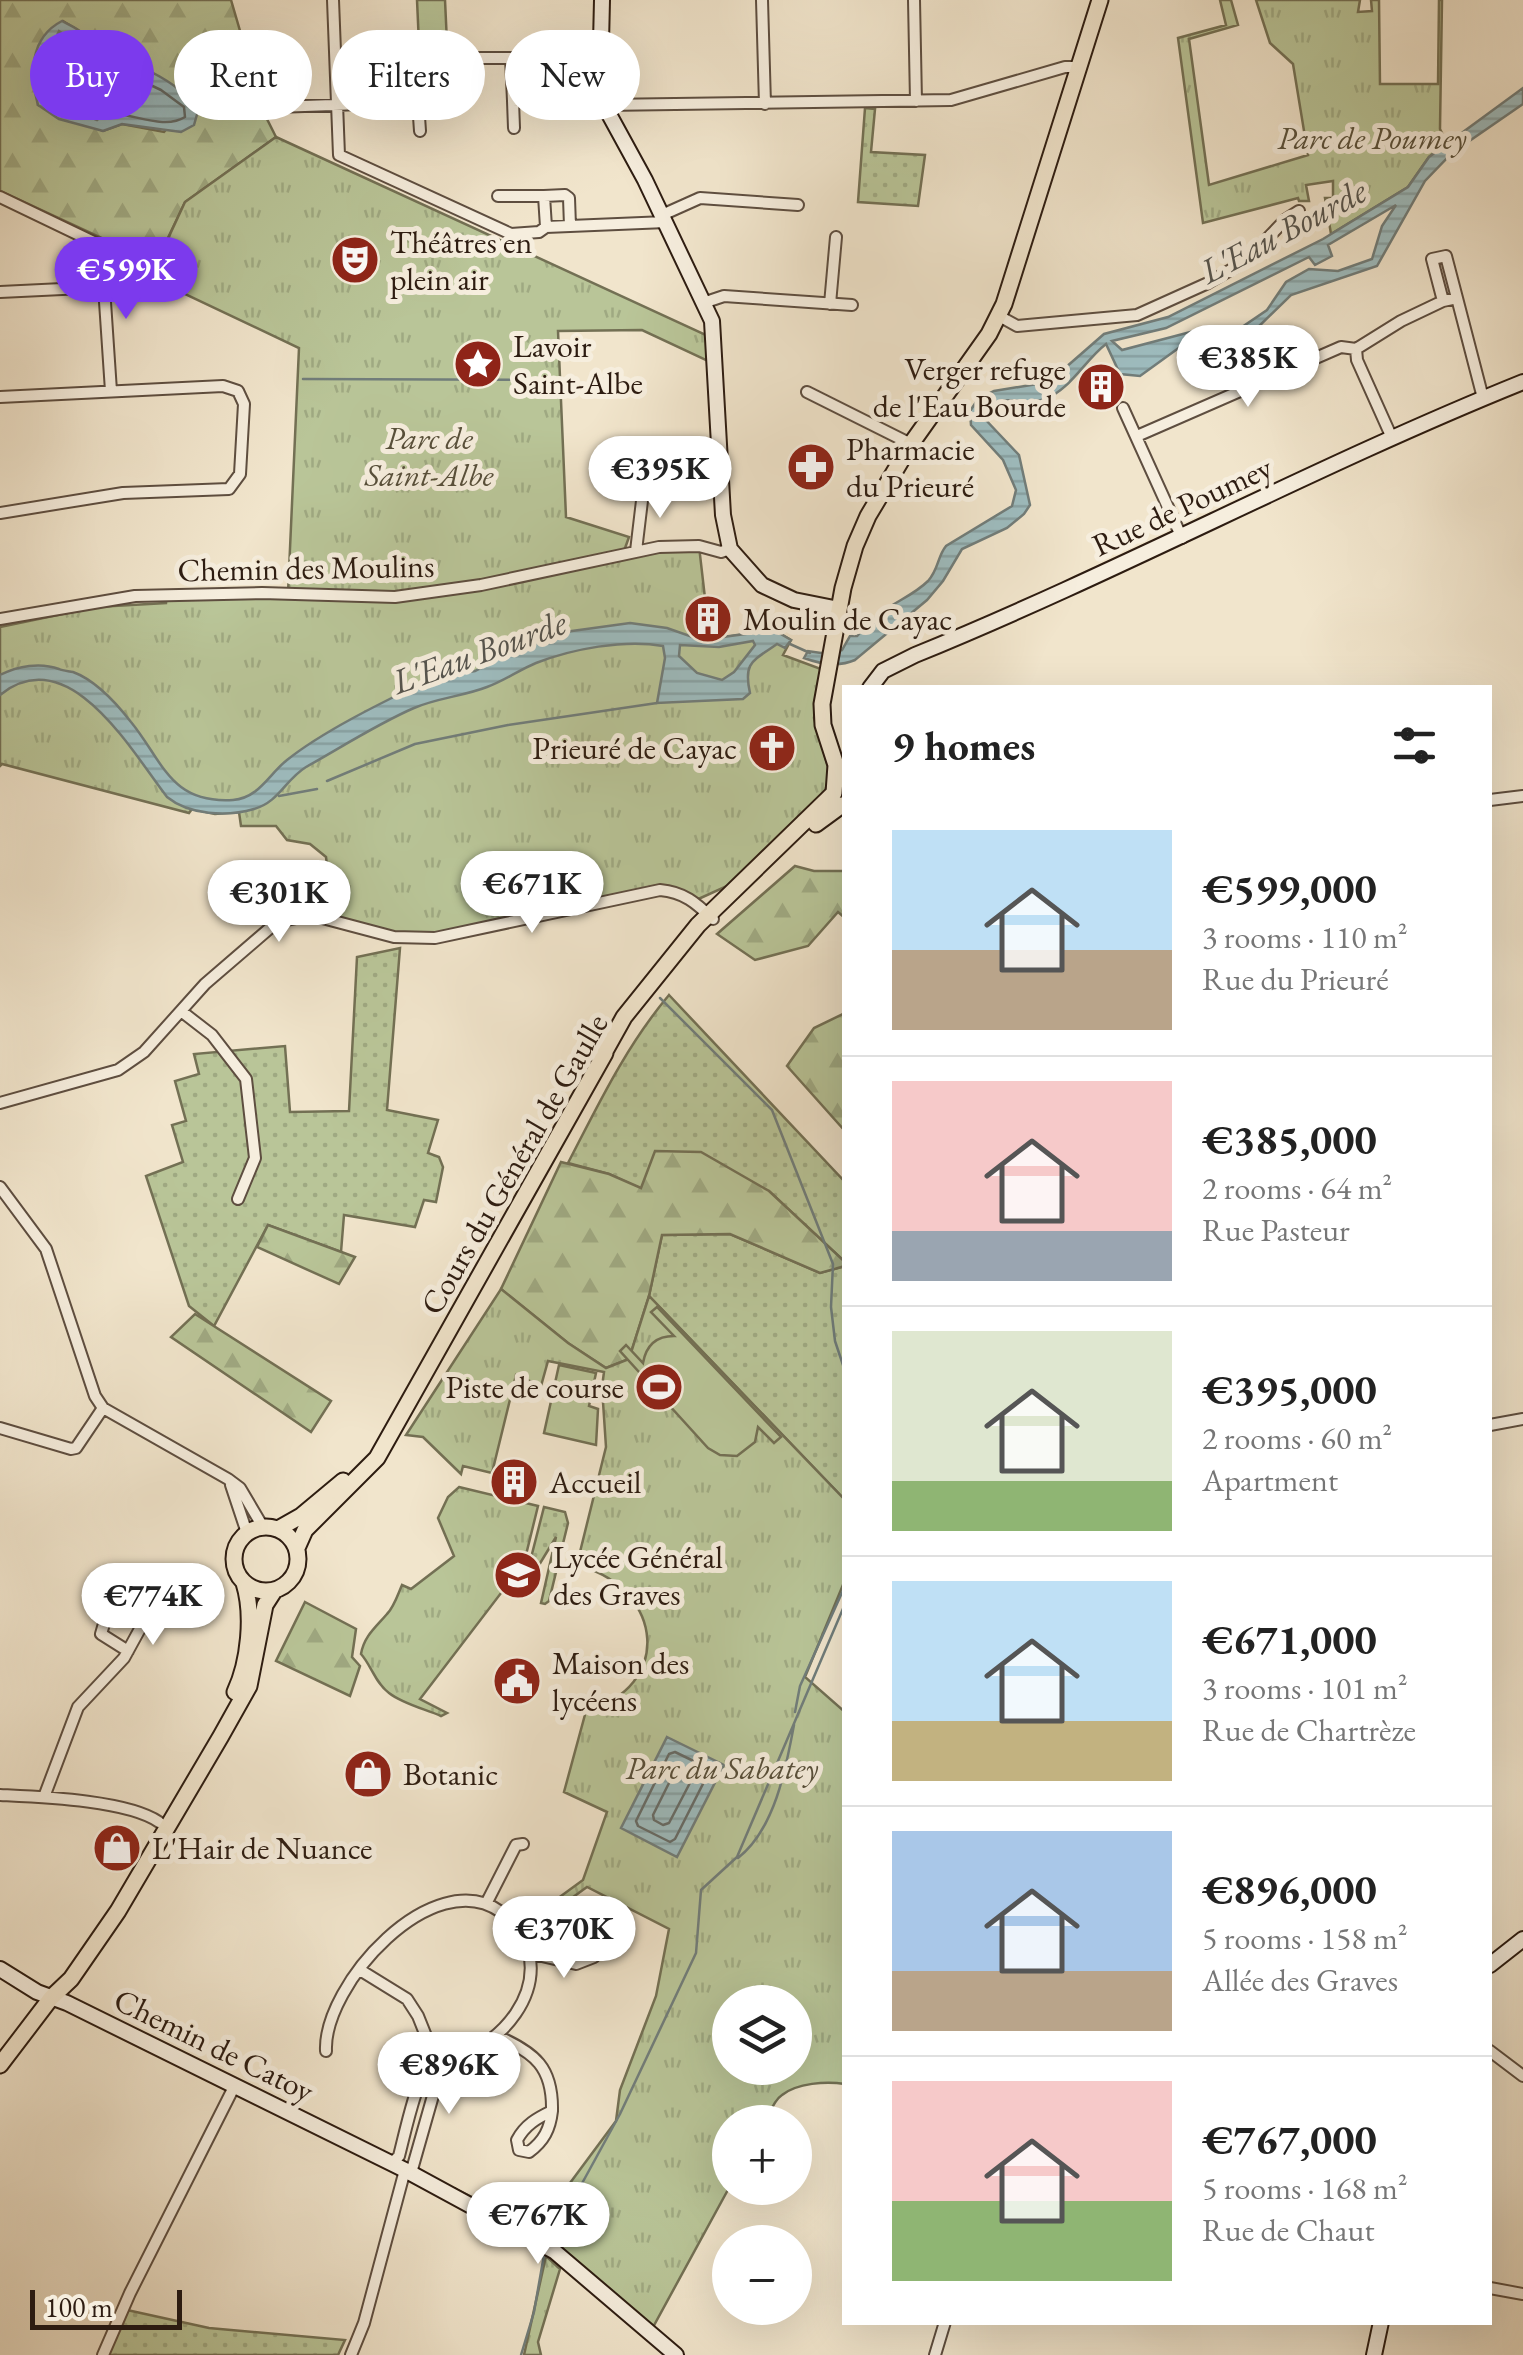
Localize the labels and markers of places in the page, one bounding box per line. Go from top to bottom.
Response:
place label: Théâtres en plein air [390,221,533,300]
theatre icon: Théâtres en plein air [329,234,381,286]
pin: €599K [56,237,196,322]
place label: Lavoir Saint-Albe [513,325,643,404]
pin: €385K [1178,325,1318,410]
place icon: Lavoir Saint-Albe [452,338,504,390]
place label: Verger refuge de l'Eau Bourde [873,348,1066,427]
building icon: Verger refuge de l'Eau Bourde [1075,361,1127,413]
place label: Pharmacie du Prieuré [846,428,975,507]
pin: €395K [590,436,730,521]
pharmacy icon: Pharmacie du Prieuré [785,441,837,493]
building icon: Moulin de Cayac [682,593,734,645]
place label: Moulin de Cayac [743,598,952,640]
church icon: Prieuré de Cayac [746,722,798,774]
place label: Prieuré de Cayac [532,727,737,769]
pin: €671K [462,851,602,936]
pin: €301K [209,860,349,945]
sports icon: Piste de course [633,1361,685,1413]
place label: Piste de course [446,1366,624,1408]
building icon: Accueil [488,1456,540,1508]
place label: Accueil [548,1461,642,1503]
place label: Lycée Général des Graves [553,1536,723,1615]
school or university icon: Lycée Général des Graves [492,1549,544,1601]
pin: €774K [83,1563,223,1648]
place label: Maison des lycéens [552,1642,689,1721]
public building icon: Maison des lycéens [491,1655,543,1707]
shop icon: Botanic [342,1748,394,1800]
place label: Botanic [403,1753,498,1795]
shop icon: L'Hair de Nuance [91,1822,143,1874]
place label: L'Hair de Nuance [152,1827,373,1869]
pin: €370K [494,1896,634,1981]
pin: €896K [379,2032,519,2117]
pin: €767K [468,2182,608,2267]

